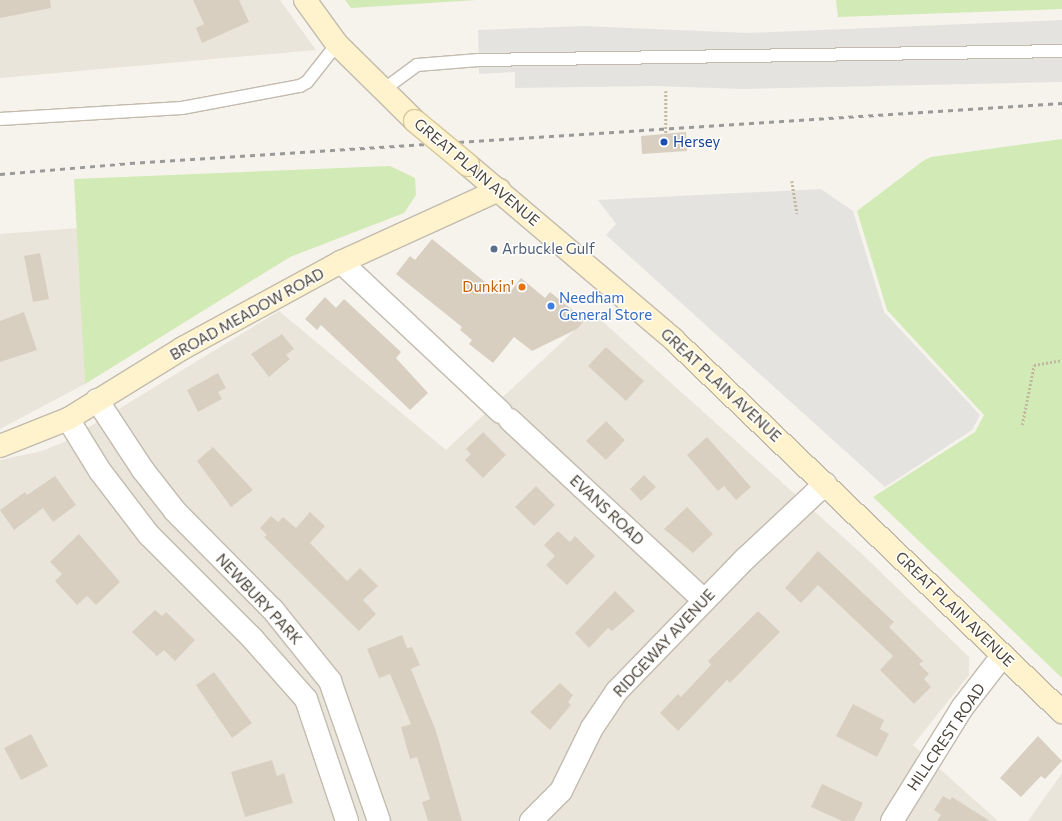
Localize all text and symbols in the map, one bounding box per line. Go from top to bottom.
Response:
street label: GREAT PLAIN AVENUE [411,114,543,230]
place label: Hersey [673,133,720,151]
marker: Hersey [658,136,670,148]
place label: Arbuckle Gulf [502,240,595,258]
marker: Arbuckle Gulf [489,244,499,254]
street label: BROAD MEADOW ROAD [167,264,327,364]
place label: Dunkin' [462,278,514,296]
marker: Dunkin' [517,282,527,292]
place label: Needham General Store [559,288,652,323]
marker: Needham General Store [546,301,556,311]
street label: GREAT PLAIN AVENUE [657,325,785,445]
street label: EVANS ROAD [566,471,648,549]
street label: GREAT PLAIN AVENUE [892,548,1018,670]
street label: NEWBURY PARK [212,550,306,648]
street label: RIDGEWAY AVENUE [609,585,719,701]
street label: HILLCREST ROAD [903,680,989,794]

